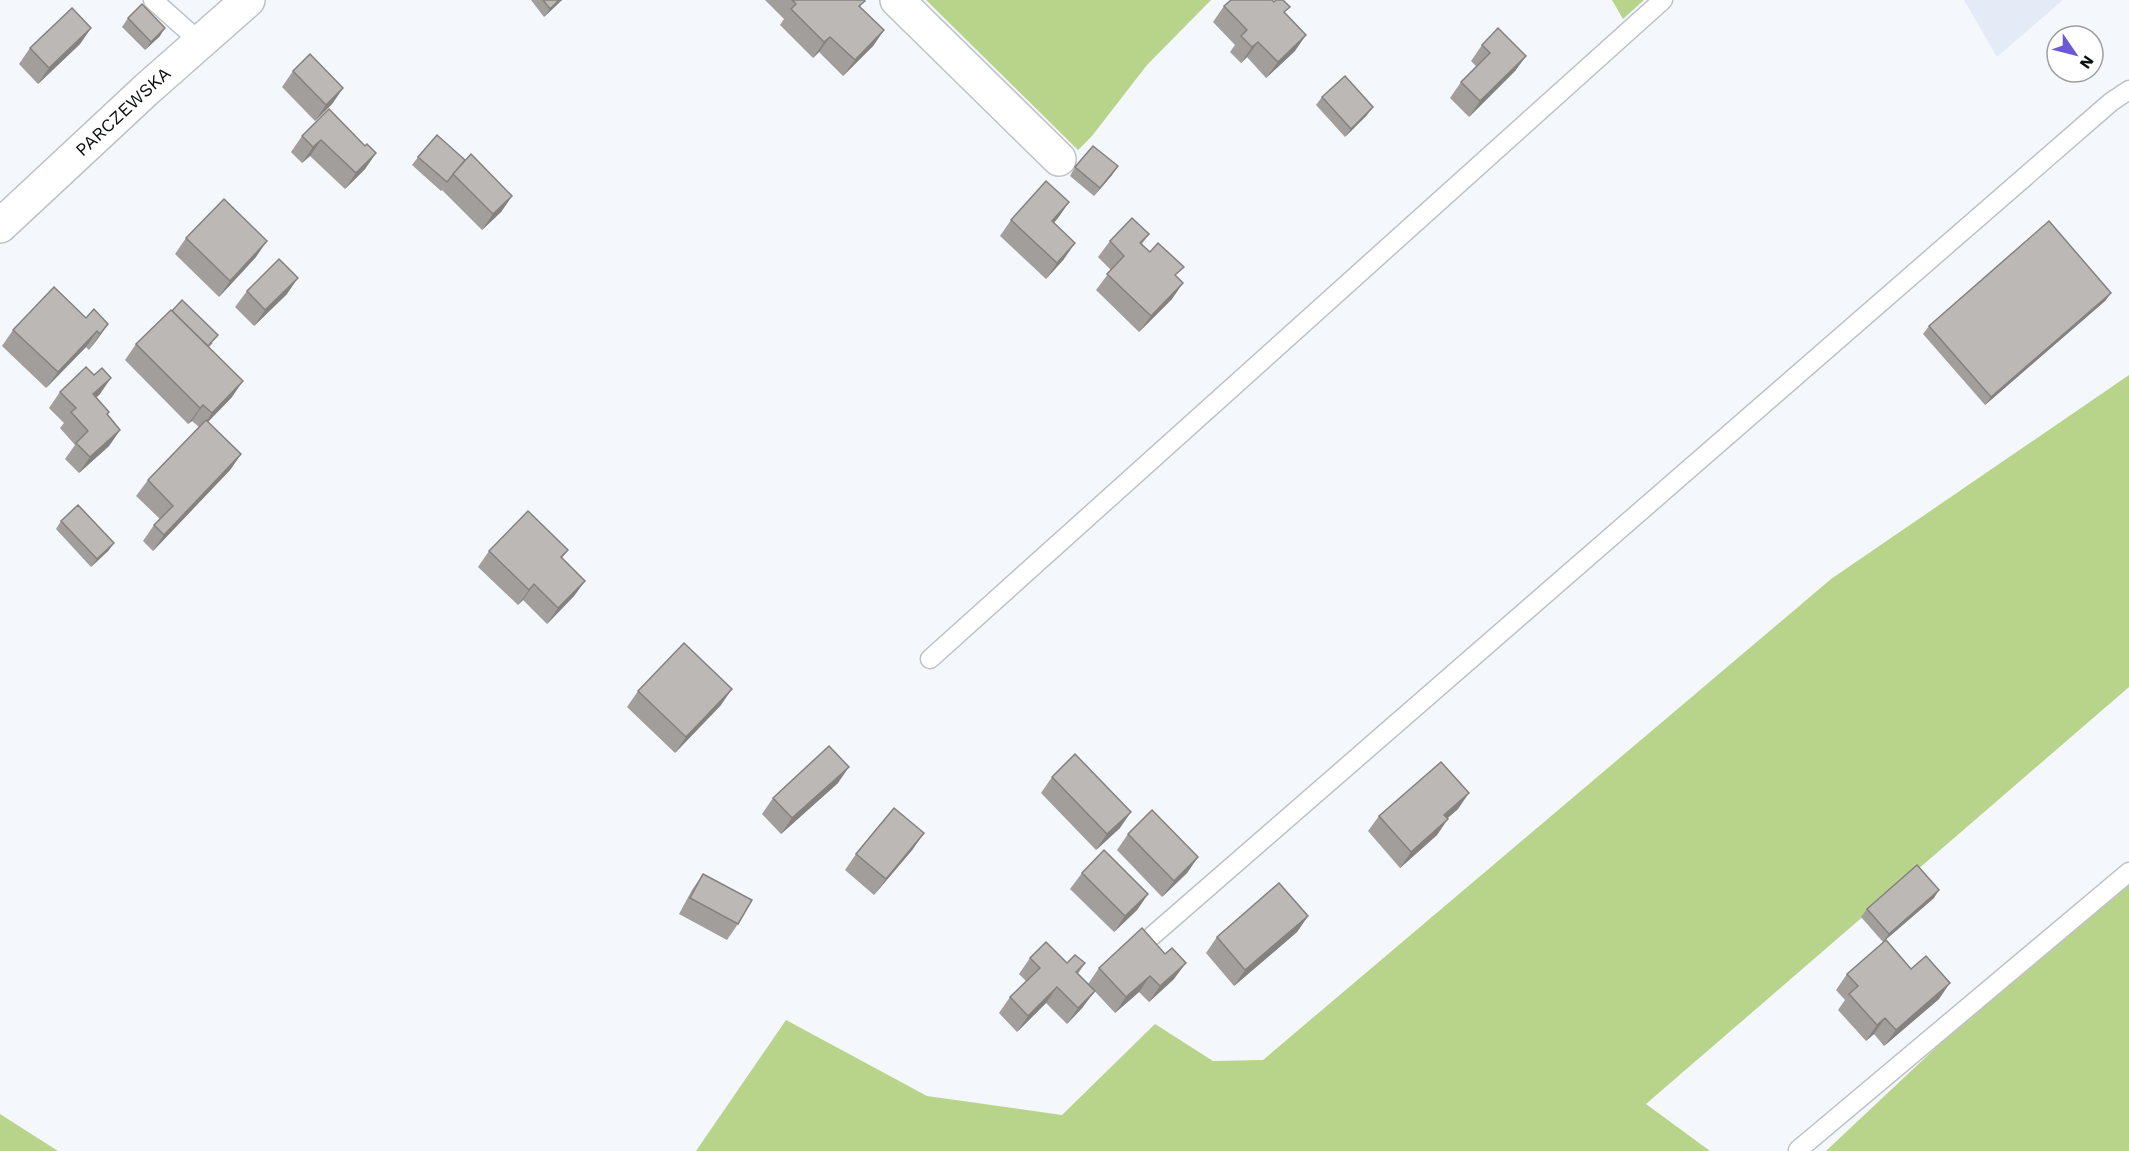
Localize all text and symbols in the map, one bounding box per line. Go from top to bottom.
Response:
north arrow [2045,24,2105,84]
text: N [2076,52,2098,73]
street label: PARCZEWSKA [71,62,175,160]

